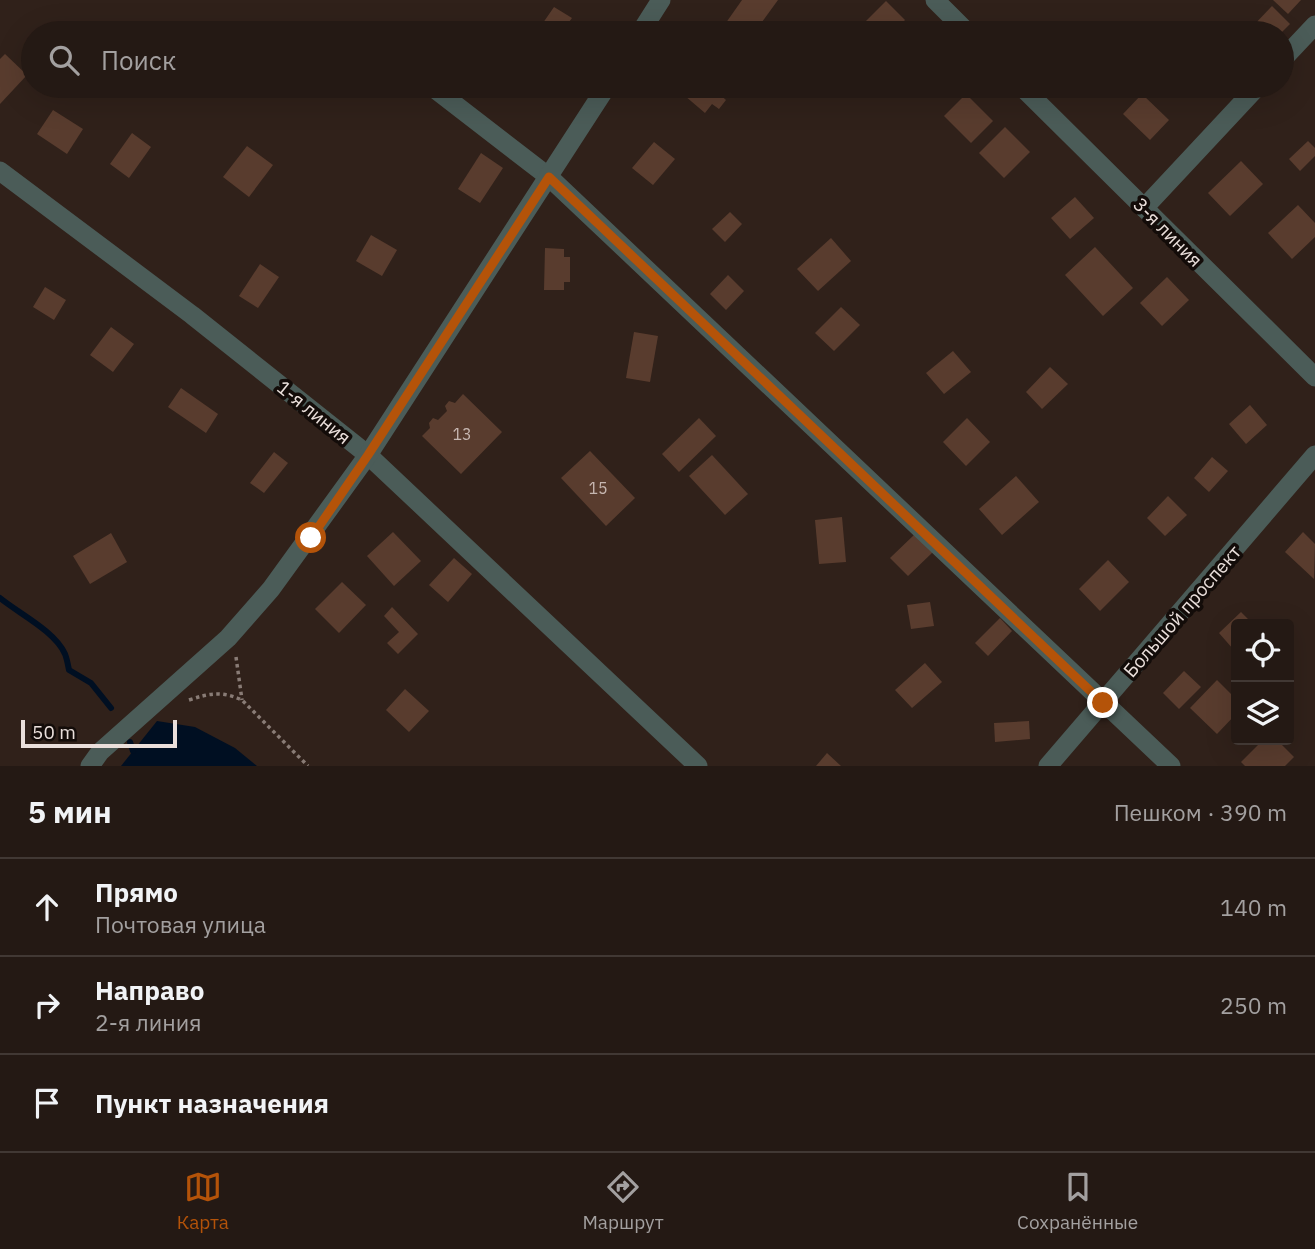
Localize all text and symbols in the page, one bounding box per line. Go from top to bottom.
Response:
search box [21,21,1294,98]
icon: search [45,41,83,79]
text: Поиск [101,43,176,77]
street label: 3-я линия [1128,192,1208,272]
street label: 1-я линия [272,375,356,449]
house number: 13 [452,424,472,444]
house number: 15 [588,478,608,498]
route start [295,522,326,553]
street label: Большой проспект [1118,540,1246,682]
map controls [1231,619,1294,745]
button: locate [1231,619,1294,682]
button: layers [1231,682,1294,745]
route end [1087,687,1118,718]
scale bar [21,717,177,749]
text: 50 m [32,720,76,744]
text: 5 мин [28,792,112,831]
text: Пешком · 390 m [1114,797,1287,827]
text: Прямо [95,875,178,909]
icon: ahead [28,888,66,926]
text: 140 m [1220,892,1287,922]
text: Почтовая улица [95,909,266,939]
text: Направо [95,973,204,1007]
icon: right [28,986,66,1024]
text: 250 m [1220,990,1287,1020]
text: 2-я линия [95,1007,202,1037]
icon: arrive [28,1084,66,1122]
text: Пункт назначения [95,1086,329,1120]
tab: Карта [177,1168,229,1234]
tab: Маршрут [582,1168,664,1234]
tab: Сохранённые [1017,1168,1138,1234]

